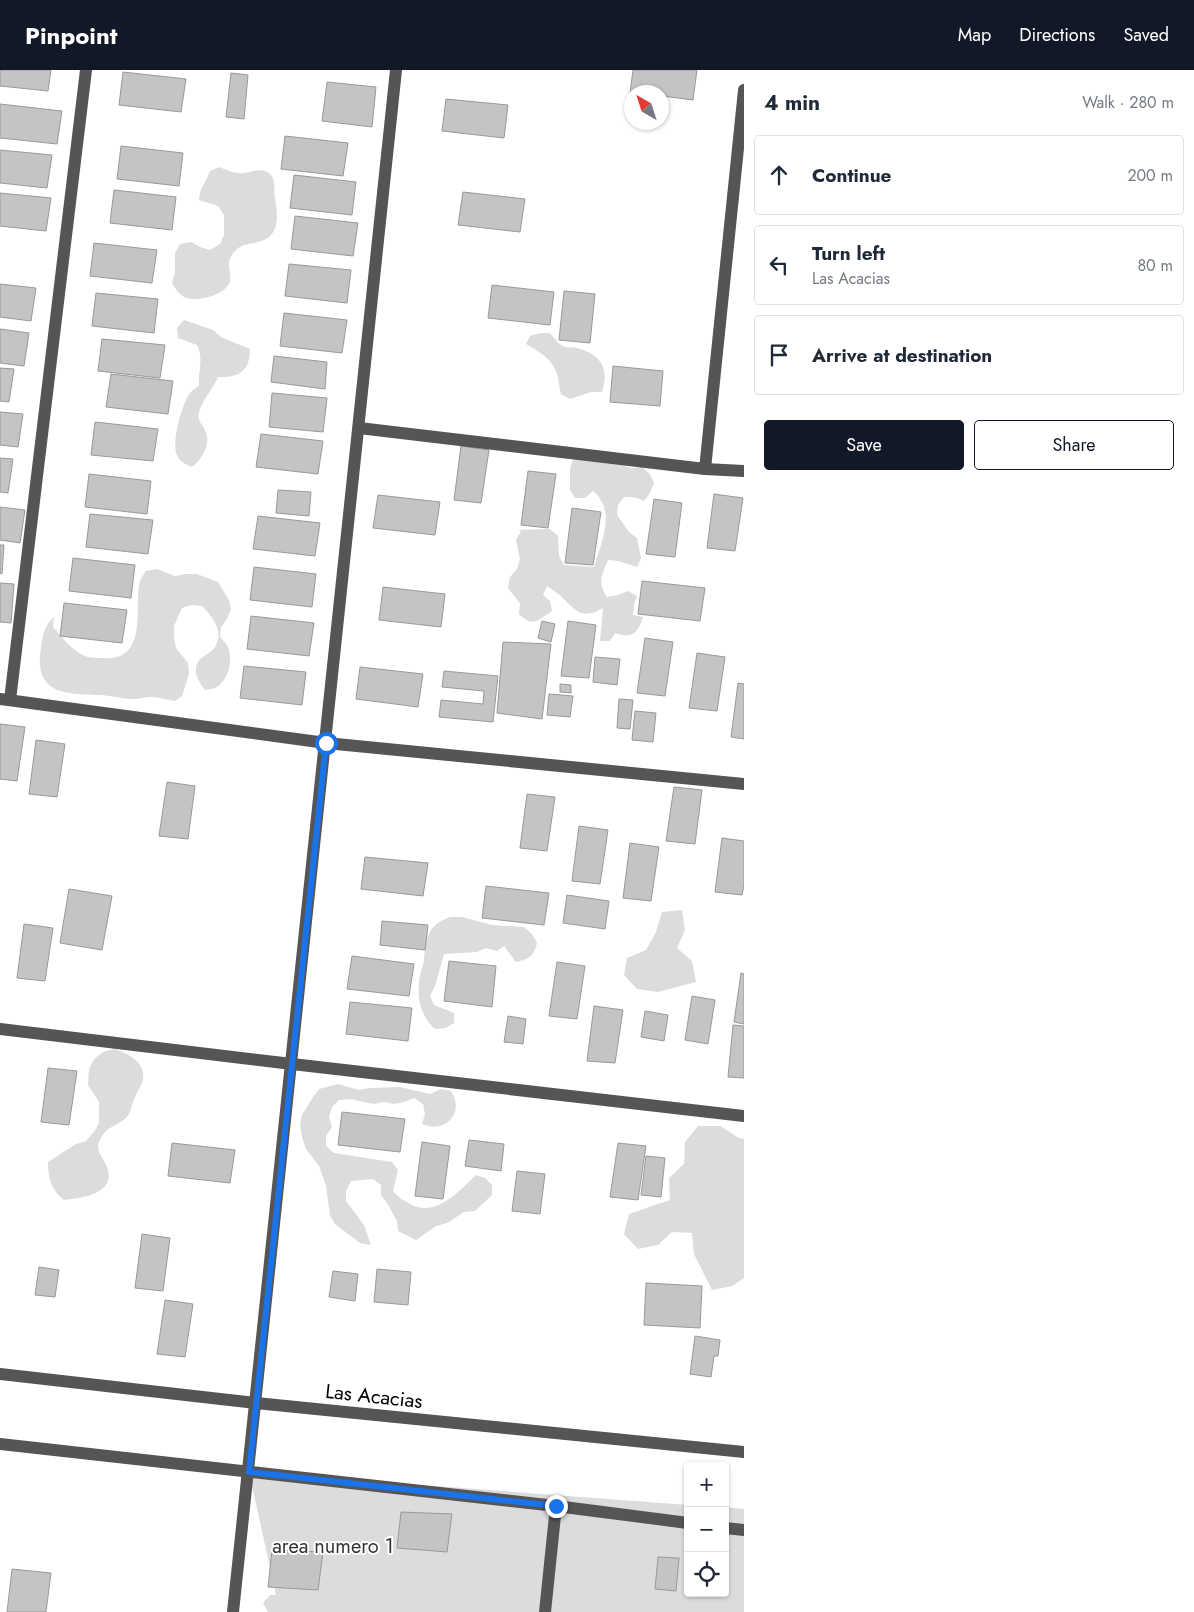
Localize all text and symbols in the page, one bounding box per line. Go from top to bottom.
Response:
text: Pinpoint [25,18,117,53]
text: Map [958,22,991,48]
text: Directions [1019,22,1095,48]
text: Saved [1123,22,1169,48]
north arrow [624,85,669,130]
text: 4 min [764,88,820,118]
text: Walk · 280 m [1082,91,1174,114]
icon: ahead [765,161,793,189]
text: Continue [812,162,891,189]
text: 200 m [1127,164,1173,187]
text: Turn left [812,240,885,267]
icon: left [765,251,793,279]
text: 80 m [1137,254,1173,277]
text: Las Acacias [812,267,890,290]
icon: arrive [765,341,793,369]
text: Arrive at destination [812,342,992,369]
button: Save [764,420,964,470]
button: Share [974,420,1174,470]
route start [315,732,338,755]
street label: Las Acacias [324,1377,424,1416]
map controls [684,1462,729,1597]
button: + [684,1462,729,1507]
route end [545,1495,568,1518]
button: − [684,1507,729,1552]
park label: area numero 1 [272,1532,394,1561]
button: locate [684,1552,729,1597]

